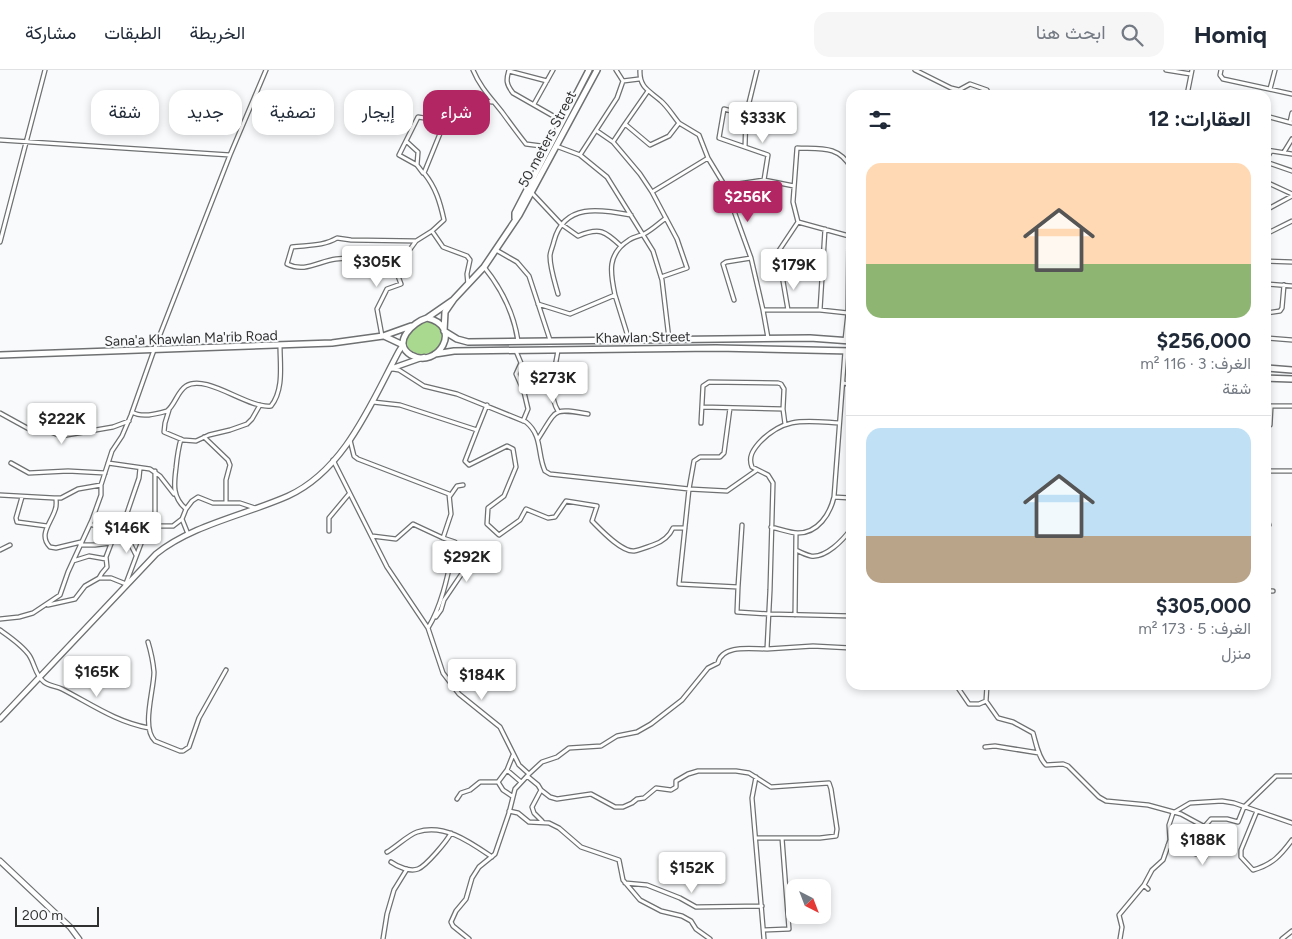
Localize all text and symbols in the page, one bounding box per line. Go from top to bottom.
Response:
search box [814,12,1164,57]
text: Homiq [1194,20,1267,49]
text: ابحث هنا [1036,21,1106,44]
icon: search [1118,21,1146,49]
text: مشاركة [25,22,76,44]
text: الطبقات [104,22,161,44]
text: الخريطة [189,22,245,44]
street label: 50 meters Street [515,88,580,190]
chip: شقة [91,90,159,135]
chip: جديد [169,90,242,135]
chip: تصفية [252,90,334,135]
chip: إيجار [344,90,413,135]
chip: شراء [423,90,490,135]
pin: $333K [728,102,798,144]
icon: filters [866,106,894,134]
text: العقارات: 12 [1148,106,1251,131]
text: $333K [740,108,786,127]
pin: $256K [713,180,783,223]
text: $256K [724,187,772,206]
icon: home [1014,195,1104,285]
pin: $305K [342,246,412,288]
pin: $179K [759,248,829,291]
text: $305K [353,252,401,271]
text: $179K [772,255,816,274]
street label: Sana'a Khawlan Ma'rib Road [104,327,278,350]
street label: Khawlan Street [595,328,691,347]
text: $256,000 [1157,328,1251,353]
text: الغرف: 3 · 116 m² [1140,354,1251,373]
pin: $273K [518,362,588,404]
text: $273K [530,368,576,387]
text: شقة [1222,379,1251,398]
pin: $222K [27,402,97,445]
text: $222K [38,409,86,428]
icon: home [1014,461,1104,551]
pin: $146K [92,512,162,554]
text: $146K [104,518,150,537]
pin: $292K [432,540,502,583]
text: $292K [443,547,491,566]
text: $305,000 [1156,593,1251,618]
text: الغرف: 5 · 173 m² [1138,619,1251,638]
text: منزل [1221,644,1251,663]
pin: $165K [62,656,132,698]
pin: $184K [447,658,517,701]
text: $165K [75,662,119,681]
text: $184K [459,665,505,684]
pin: $188K [1168,824,1238,866]
text: $188K [1180,830,1226,849]
pin: $152K [657,852,727,894]
text: $152K [670,858,714,877]
north arrow [786,879,831,924]
map controls [786,879,831,924]
scale bar [15,904,99,927]
text: 200 m [22,907,63,924]

